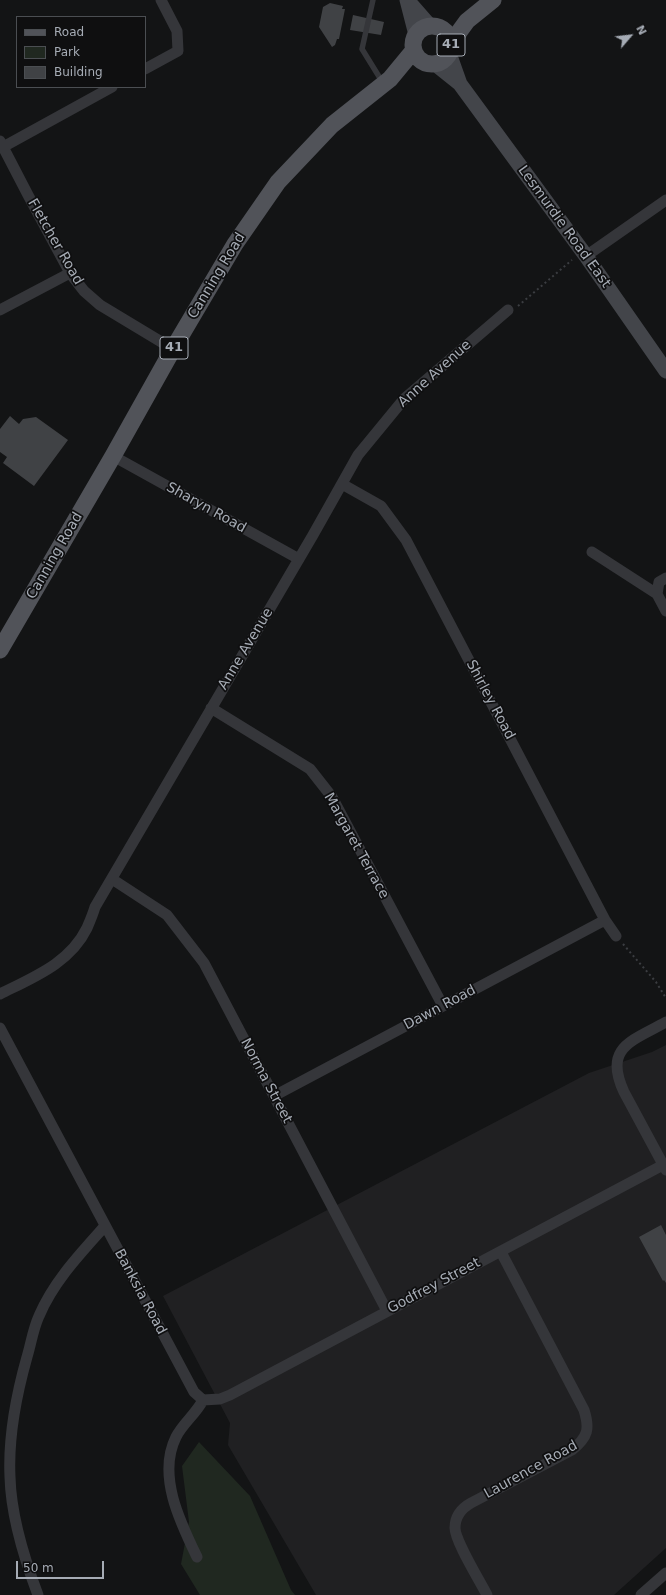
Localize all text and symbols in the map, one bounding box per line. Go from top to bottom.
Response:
legend [16,16,146,88]
north arrow [610,16,650,56]
text: N [633,23,649,37]
text: Road [54,25,84,39]
road number: 41 [437,34,465,56]
text: Park [54,45,80,59]
text: Building [54,65,103,79]
street label: Lesmurdie Road East [514,163,614,291]
street label: Fletcher Road [24,196,86,288]
street label: Canning Road [185,230,249,322]
road number: 41 [160,337,188,359]
street label: Anne Avenue [395,337,475,411]
street label: Sharyn Road [163,479,249,537]
street label: Canning Road [23,510,87,602]
street label: Anne Avenue [215,605,277,693]
street label: Shirley Road [462,657,518,743]
street label: Margaret Terrace [320,790,392,902]
street label: Dawn Road [401,982,479,1034]
street label: Norma Street [237,1036,295,1126]
street label: Banksia Road [110,1246,170,1338]
street label: Godfrey Street [385,1255,483,1317]
street label: Laurence Road [481,1437,581,1503]
scale bar [18,1553,106,1579]
text: 50 m [23,1561,54,1575]

